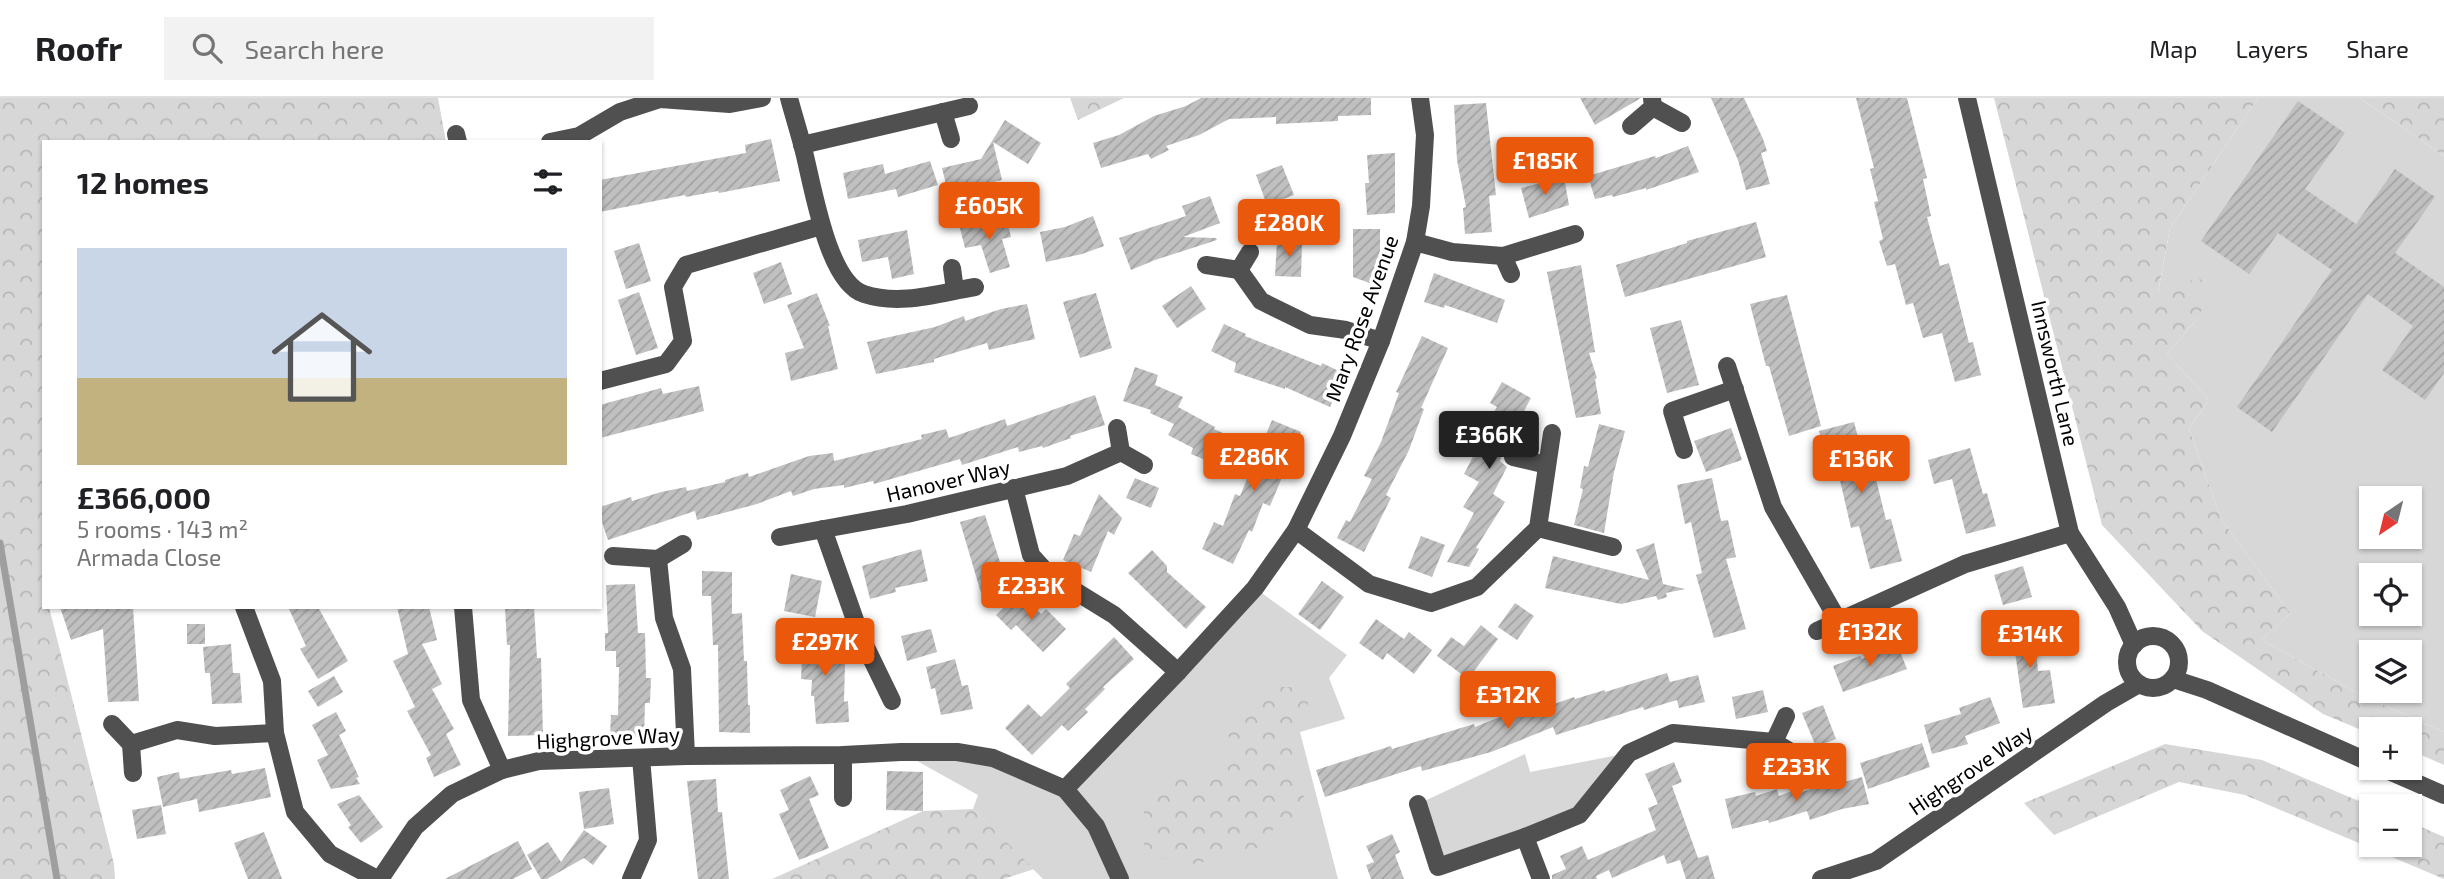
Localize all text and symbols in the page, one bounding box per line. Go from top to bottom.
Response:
search box [164,17,654,80]
text: Roofr [35,28,122,68]
icon: search [188,29,226,67]
text: Search here [244,33,384,64]
text: Map [2149,34,2197,63]
text: Layers [2235,34,2308,63]
text: Share [2346,34,2409,63]
pin: £185K [1496,138,1594,197]
text: £185K [1512,146,1578,174]
icon: filters [529,163,567,201]
text: 12 homes [77,164,209,200]
pin: £605K [940,183,1038,242]
text: £605K [955,191,1023,219]
pin: £280K [1240,200,1338,259]
text: £280K [1254,208,1324,236]
street label: Mary Rose Avenue [1319,232,1403,404]
icon: home [259,294,385,420]
street label: Innsworth Lane [2027,298,2085,448]
pin: £366K [1440,412,1538,471]
text: £366K [1455,420,1523,448]
pin: £286K [1205,434,1303,493]
pin: £136K [1812,436,1910,495]
text: £286K [1219,442,1289,470]
text: £136K [1829,444,1893,472]
street label: Hanover Way [884,454,1012,506]
text: £366,000 [77,479,211,515]
north arrow [2359,486,2422,550]
map controls [2359,486,2422,857]
text: 5 rooms · 143 m² [77,515,248,543]
text: Armada Close [77,543,221,571]
pin: £233K [982,562,1080,622]
button: locate [2359,563,2422,626]
text: £233K [997,571,1065,599]
pin: £132K [1821,608,1919,668]
pin: £314K [1981,610,2079,670]
text: £132K [1838,617,1902,645]
pin: £297K [776,618,874,678]
text: £314K [1997,619,2063,647]
text: £297K [791,627,859,655]
button: layers [2359,640,2422,703]
pin: £312K [1459,672,1557,731]
text: £312K [1476,680,1540,708]
button: + [2359,717,2422,780]
street label: Highgrove Way [1903,718,2037,820]
street label: Highgrove Way [536,721,680,753]
pin: £233K [1747,744,1845,803]
text: £233K [1762,752,1830,780]
button: − [2359,794,2422,857]

